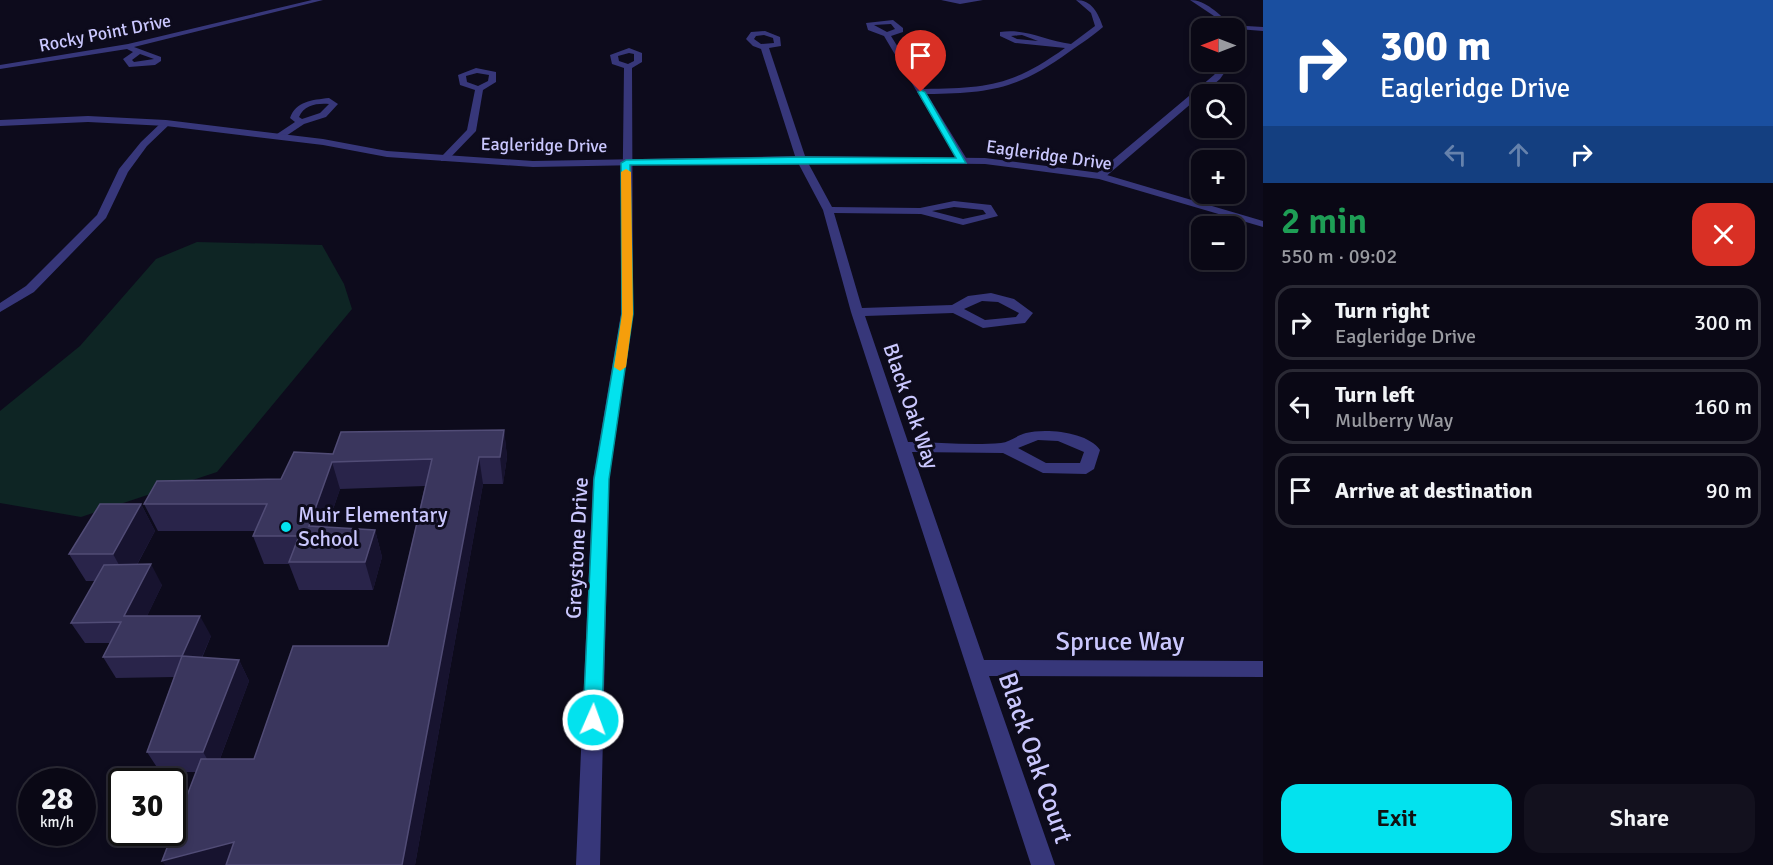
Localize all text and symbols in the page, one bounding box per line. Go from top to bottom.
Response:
street label: Rocky Point Drive [37,9,173,57]
north arrow [1191,18,1245,72]
map controls [1191,18,1245,270]
text: 300 m [1380,21,1491,72]
icon: right [1281,24,1359,102]
pin [895,30,946,92]
icon: arrive [904,39,937,72]
text: Eagleridge Drive [1380,72,1570,105]
button: search [1191,84,1245,138]
street label: Eagleridge Drive [480,133,608,157]
street label: Eagleridge Drive [985,135,1113,175]
icon: left [1439,138,1472,171]
icon: ahead [1502,138,1535,171]
icon: right [1565,138,1598,171]
button: + [1191,150,1245,204]
text: 2 min [1281,199,1367,244]
button: close [1692,203,1755,266]
button: − [1191,216,1245,270]
text: 550 m · 09:02 [1281,244,1397,269]
text: Turn right [1335,297,1430,324]
icon: right [1284,306,1317,339]
text: 300 m [1694,309,1752,336]
text: Eagleridge Drive [1335,324,1476,349]
street label: Black Oak Way [877,340,945,472]
text: Turn left [1335,381,1415,408]
icon: left [1284,390,1317,423]
text: 160 m [1694,393,1752,420]
text: Mulberry Way [1335,408,1453,433]
icon: arrive [1284,474,1317,507]
street label: Greystone Drive [560,477,594,619]
text: Arrive at destination [1335,477,1532,504]
text: 90 m [1706,477,1752,504]
place label: Muir Elementary School [298,502,448,552]
marker: Muir Elementary School [279,520,293,534]
street label: Spruce Way [1056,626,1184,658]
street label: Black Oak Court [991,668,1079,848]
position arrow [561,688,625,752]
speed limit sign: 30 [108,768,186,846]
text: 28 [41,781,73,818]
button: Exit [1281,784,1512,853]
button: Share [1524,784,1755,853]
text: km/h [40,813,74,831]

